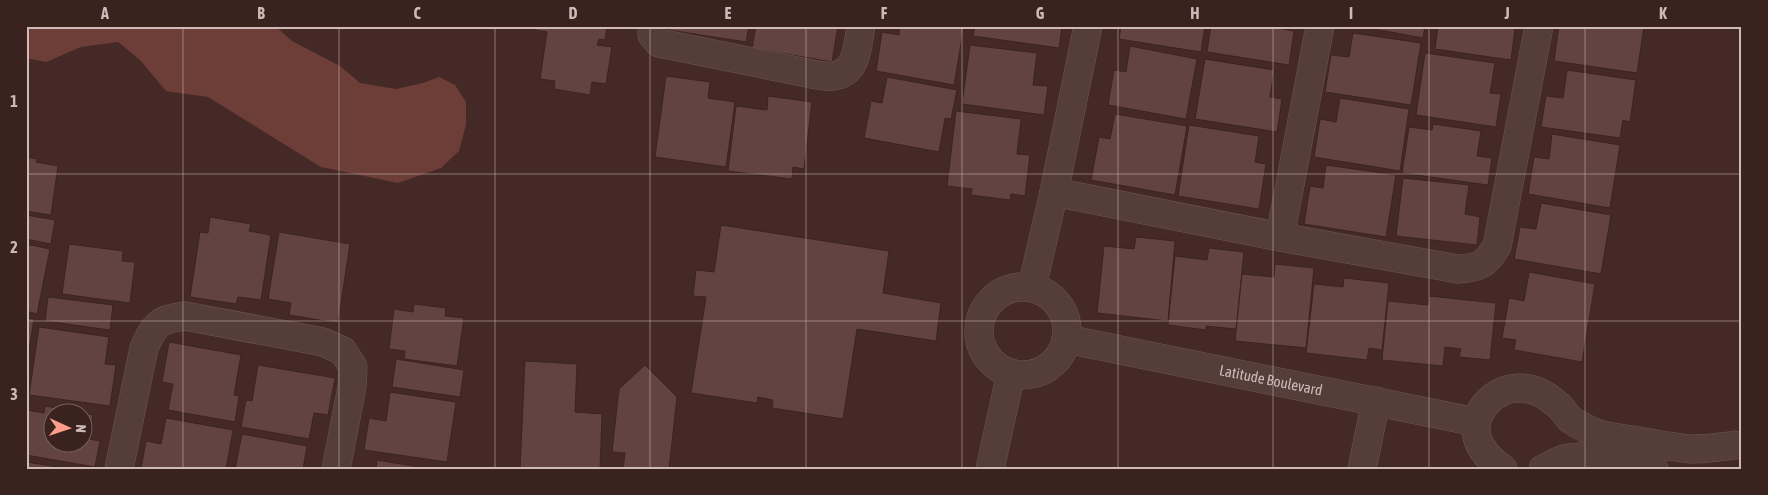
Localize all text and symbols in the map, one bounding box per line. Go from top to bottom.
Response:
text: A [100,4,109,22]
text: B [257,4,265,22]
text: C [413,4,421,22]
text: D [569,4,578,22]
text: E [725,4,732,22]
text: F [881,4,888,22]
text: G [1036,4,1045,22]
text: H [1190,4,1200,22]
text: I [1349,4,1353,22]
text: J [1503,4,1510,22]
text: K [1659,4,1667,22]
text: 1 [10,92,18,110]
text: 2 [10,238,18,256]
street label: Latitude Boulevard [1218,361,1324,399]
text: 3 [10,385,18,403]
north arrow [42,402,92,452]
text: N [73,424,89,433]

